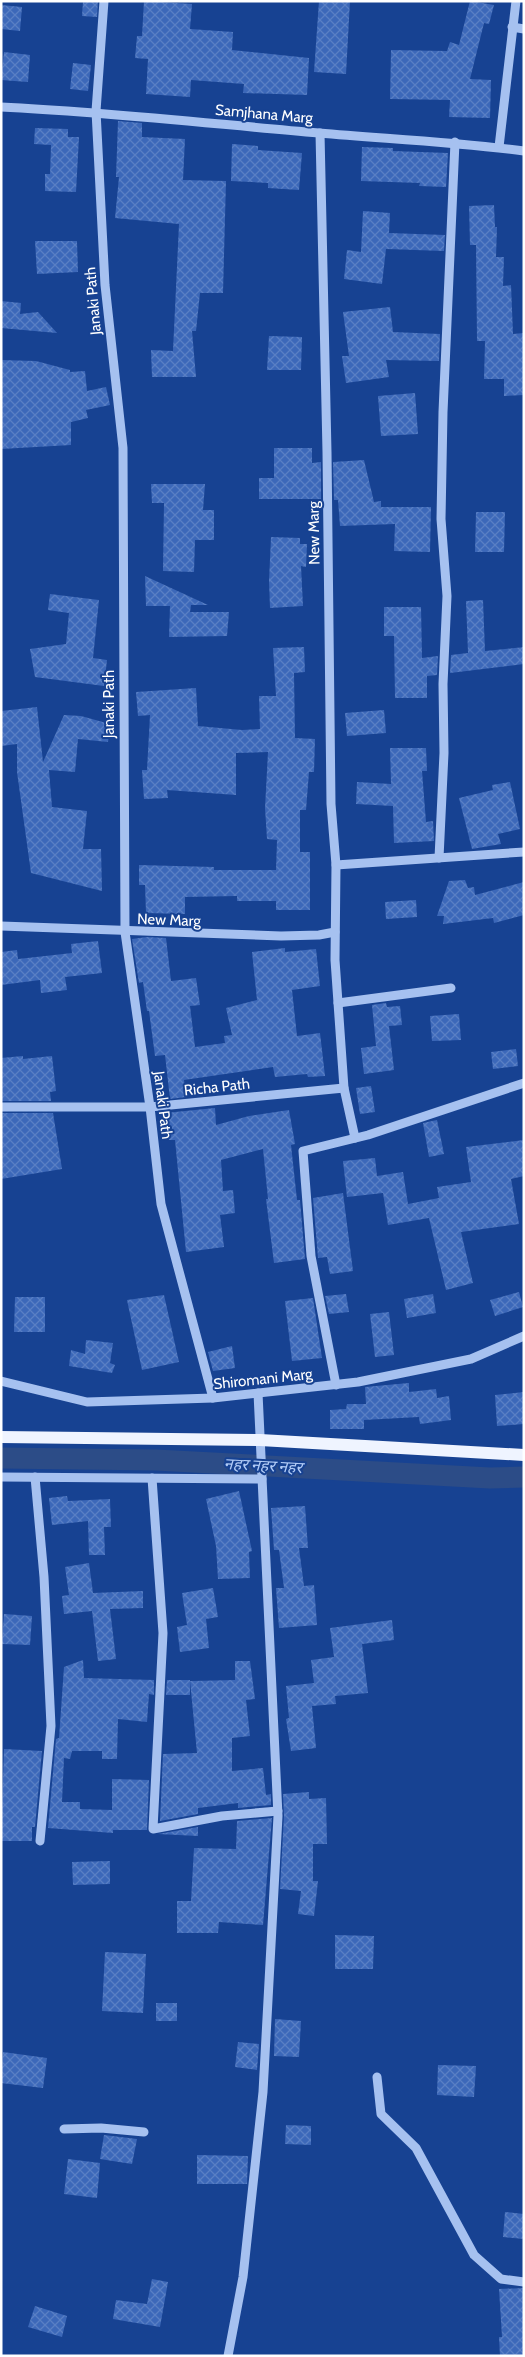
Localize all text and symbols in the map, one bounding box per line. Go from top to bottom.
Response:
street label: Samjhana Marg [214,101,314,127]
street label: Janaki Path [81,266,105,337]
street label: New Marg [304,500,324,565]
street label: Janaki Path [100,670,118,739]
street label: New Marg [137,910,202,930]
street label: Janaki Path [150,1069,176,1140]
street label: Richa Path [183,1075,251,1099]
street label: Shiromani Marg [213,1365,314,1393]
water label: नहर नहर नहर [223,1454,306,1477]

